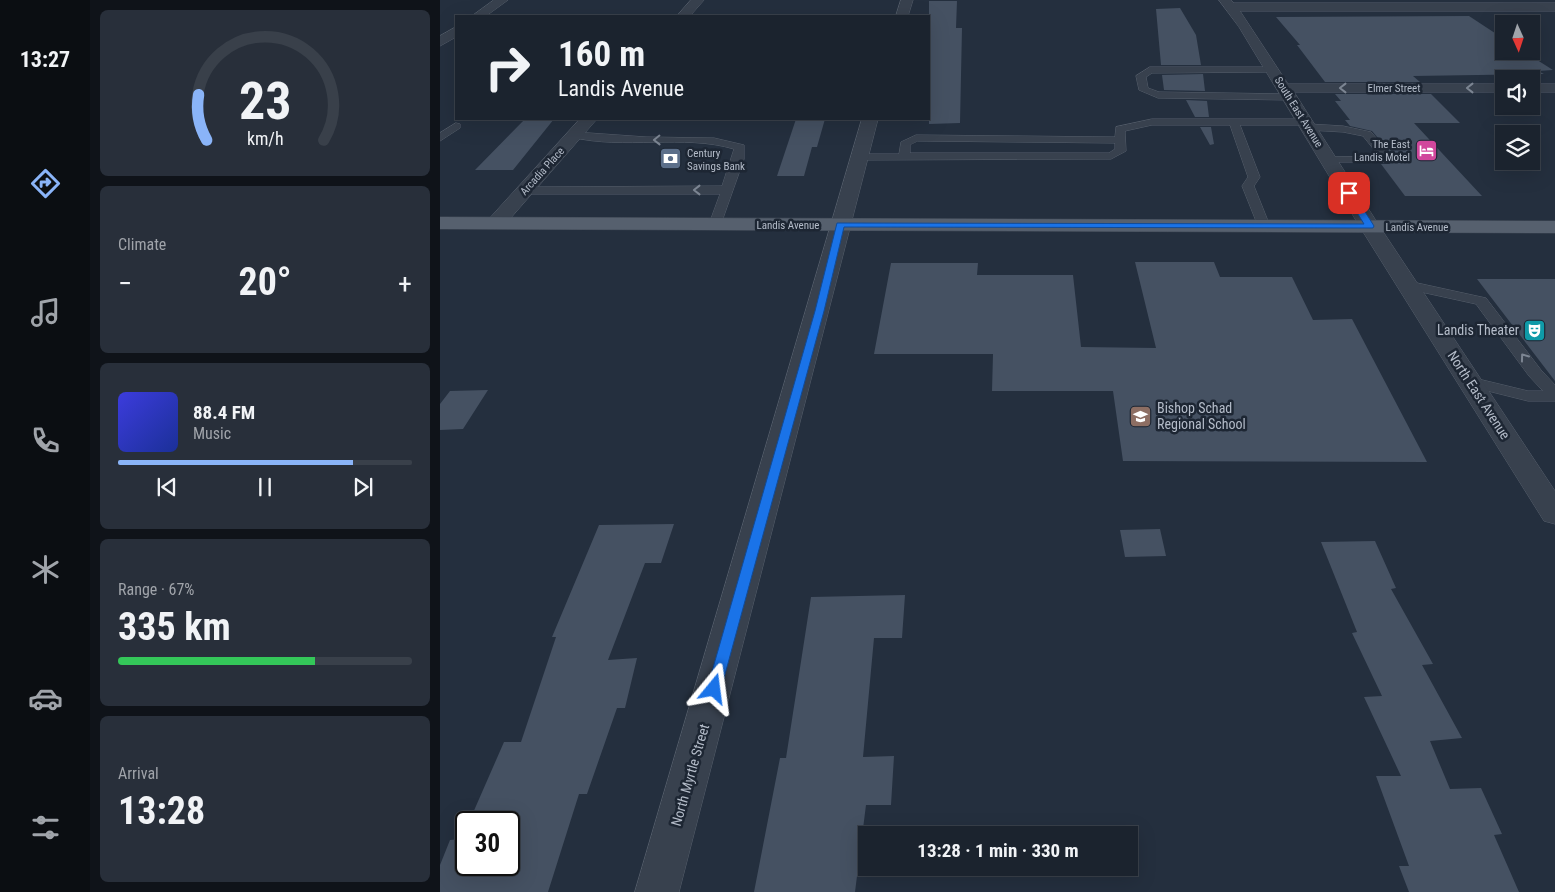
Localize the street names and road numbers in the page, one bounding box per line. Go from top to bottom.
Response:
street label: South East Avenue [1272,75,1326,150]
street label: Elmer Street [1367,82,1421,95]
street label: Arcadia Place [518,145,567,198]
street label: Landis Avenue [756,219,820,232]
street label: Landis Avenue [1385,221,1449,234]
street label: North East Avenue [1444,348,1514,443]
street label: North Myrtle Street [668,722,712,828]

